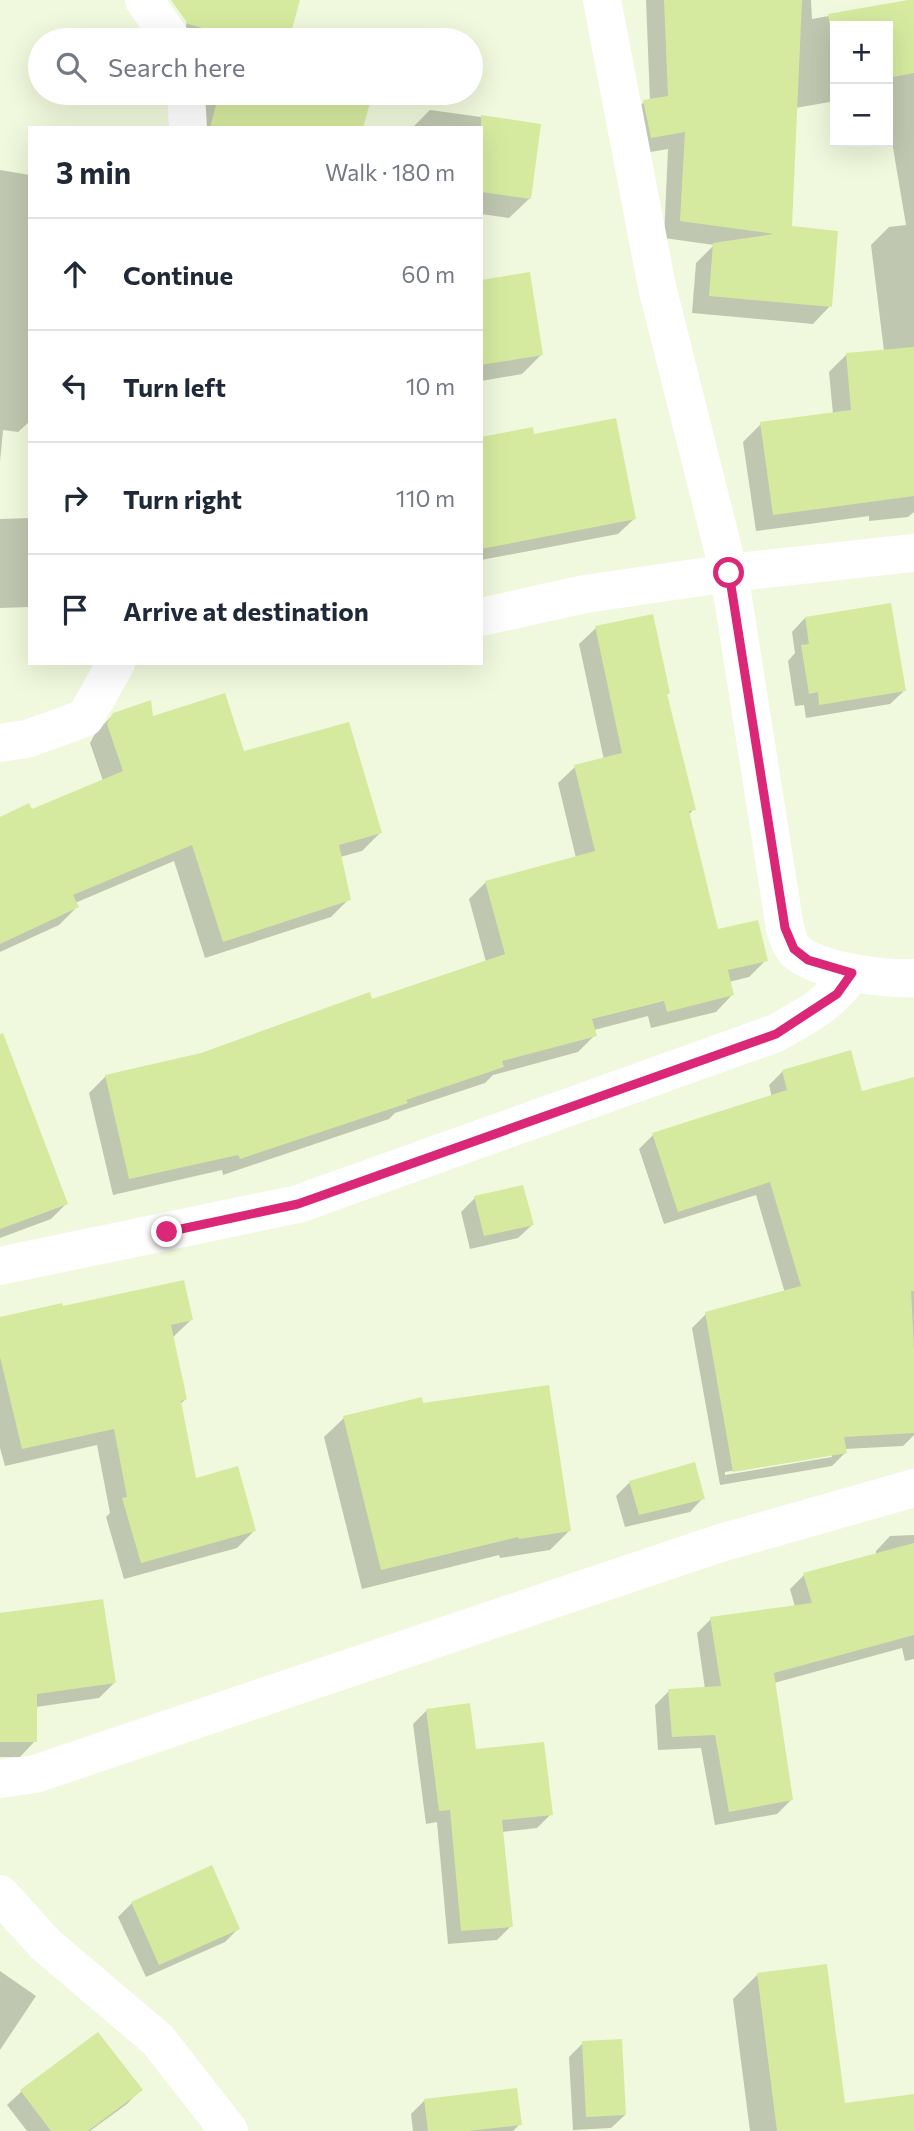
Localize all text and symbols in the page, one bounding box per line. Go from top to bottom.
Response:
map controls [830,21,893,147]
button: + [830,21,893,84]
search box [28,28,483,105]
icon: search [52,48,90,86]
text: Search here [108,51,246,82]
button: − [830,84,893,147]
text: 3 min [56,153,131,190]
text: Walk · 180 m [325,158,455,186]
icon: ahead [56,255,94,293]
text: Continue [123,259,233,290]
text: 60 m [402,260,455,288]
icon: left [56,367,94,405]
text: Turn left [123,371,226,402]
text: 10 m [406,372,455,400]
icon: right [56,479,94,517]
text: Turn right [123,483,242,514]
text: 110 m [396,484,455,512]
route start [713,557,744,588]
icon: arrive [56,591,94,629]
text: Arrive at destination [123,595,369,626]
route end [151,1216,182,1247]

